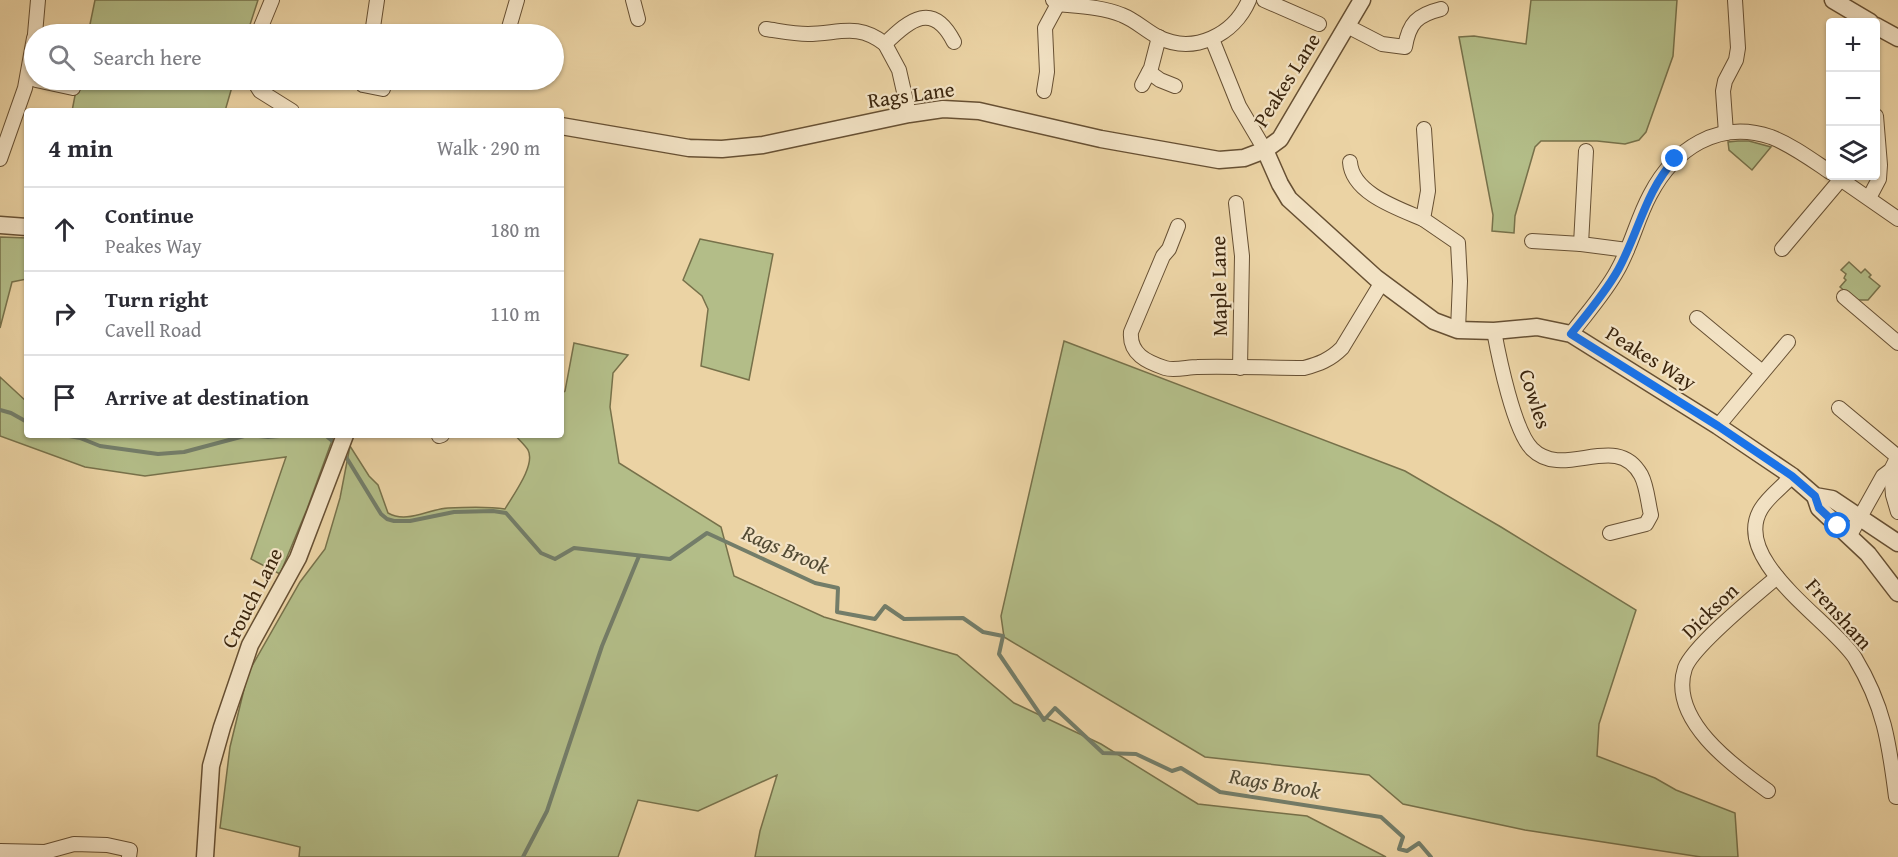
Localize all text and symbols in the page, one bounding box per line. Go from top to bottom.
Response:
map controls [1826,18,1880,180]
button: + [1826,18,1880,72]
search box [24,24,564,90]
street label: Peakes Lane [1245,26,1328,133]
icon: search [45,41,78,74]
text: Search here [93,41,202,73]
button: − [1826,72,1880,126]
street label: Rags Lane [866,73,956,116]
button: layers [1826,126,1880,180]
text: 4 min [48,128,113,167]
text: Walk · 290 m [437,133,540,162]
route end [1661,145,1687,171]
text: Continue [105,199,194,231]
icon: ahead [48,213,81,246]
text: 180 m [490,215,540,244]
text: Peakes Way [105,231,202,260]
street label: Maple Lane [1202,235,1235,337]
text: Turn right [105,283,208,315]
icon: right [48,297,81,330]
text: 110 m [490,299,540,328]
text: Cavell Road [105,315,201,344]
street label: Peakes Way [1600,318,1703,398]
street label: Cowles [1511,365,1560,433]
icon: arrive [48,381,81,414]
text: Arrive at destination [105,381,309,413]
route start [1824,512,1850,538]
water label: Rags Brook [736,516,836,582]
street label: Crouch Lane [213,542,290,653]
street label: Frensham [1799,571,1880,657]
street label: Dickson [1674,575,1745,646]
water label: Rags Brook [1226,759,1324,807]

